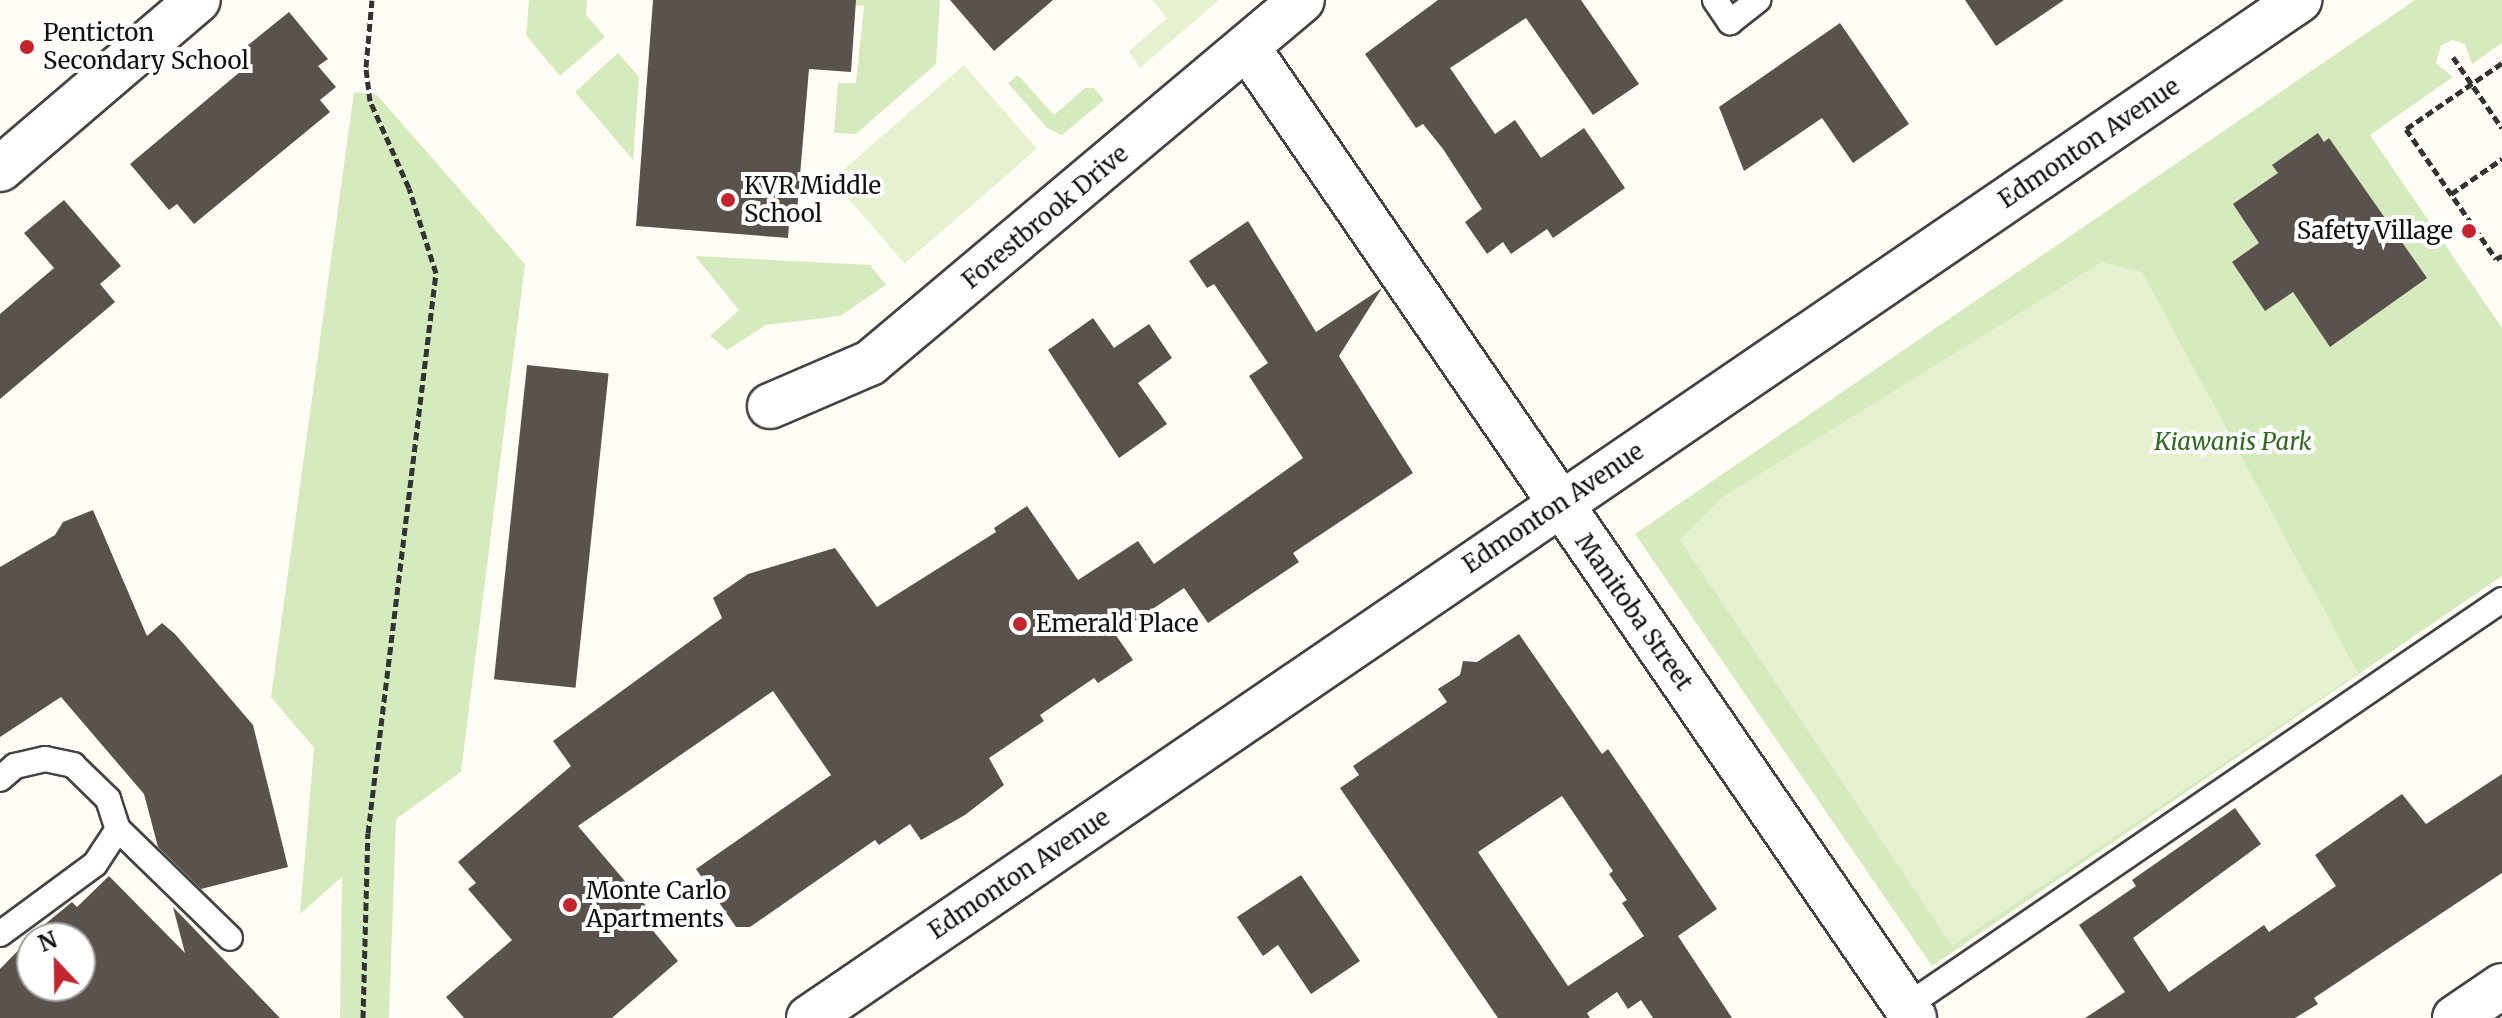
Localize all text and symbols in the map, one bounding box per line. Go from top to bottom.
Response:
place label: Penticton Secondary School [43,19,249,75]
marker: Penticton Secondary School [18,38,36,56]
street label: Edmonton Avenue [1993,72,2185,214]
street label: Forestbrook Drive [956,139,1134,295]
place label: KVR Middle School [744,172,881,228]
marker: KVR Middle School [719,191,737,209]
place label: Safety Village [2297,217,2453,245]
marker: Safety Village [2460,222,2478,240]
park label: Kiawanis Park [2154,428,2312,456]
street label: Edmonton Avenue [1457,437,1649,579]
street label: Manitoba Street [1569,528,1699,696]
place label: Emerald Place [1036,610,1199,638]
marker: Emerald Place [1011,615,1029,633]
street label: Edmonton Avenue [923,803,1115,945]
place label: Monte Carlo Apartments [586,877,726,933]
marker: Monte Carlo Apartments [561,896,579,914]
north arrow [16,922,96,1002]
text: N [34,925,61,958]

